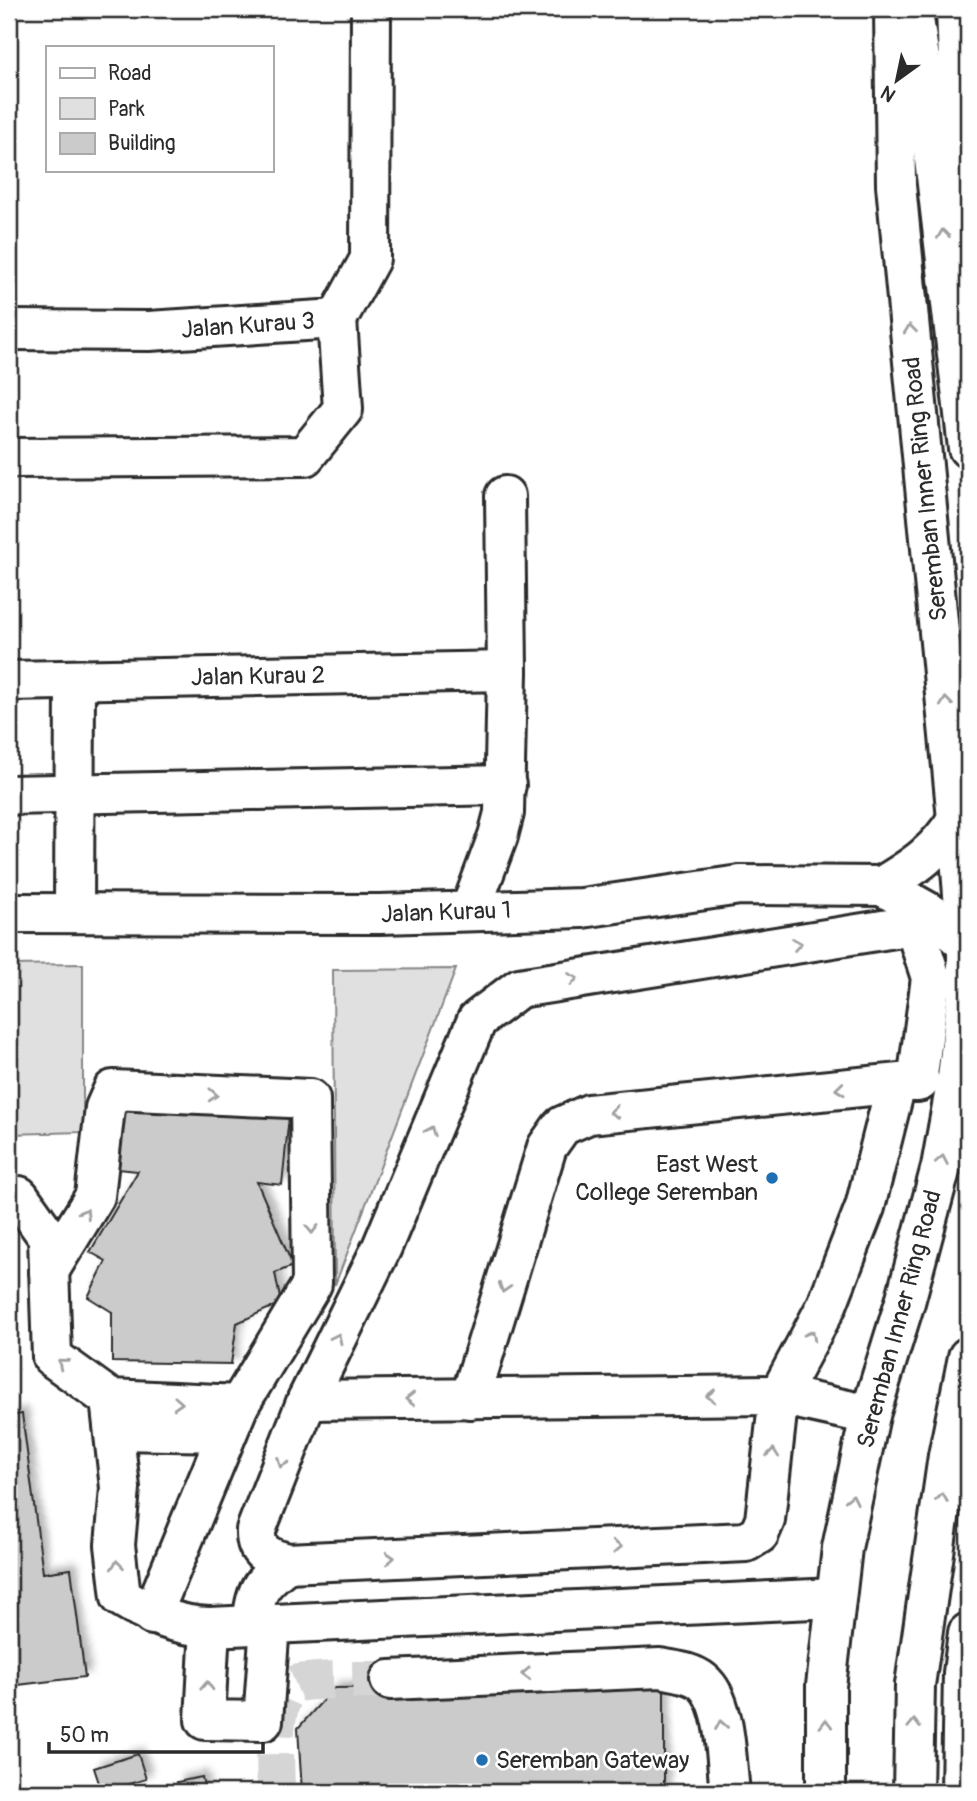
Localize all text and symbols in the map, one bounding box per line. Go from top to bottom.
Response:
legend [46,46,273,172]
north arrow [862,46,932,116]
text: Road [108,60,152,87]
text: N [876,80,900,107]
text: Park [108,96,145,123]
text: Building [108,130,175,157]
one-way arrow [936,228,951,239]
street label: Jalan Kurau 3 [180,306,316,345]
one-way arrow [903,323,918,334]
street label: Seremban Inner Ring Road [897,355,954,623]
street label: Jalan Kurau 2 [191,661,325,692]
one-way arrow [938,696,953,708]
street label: Jalan Kurau 1 [381,896,512,929]
one-way arrow [792,937,803,952]
one-way arrow [567,972,579,987]
one-way arrow [834,1081,845,1096]
one-way arrow [208,1087,219,1102]
one-way arrow [608,1104,619,1119]
one-way arrow [422,1126,436,1138]
place label: East West College Seremban [575,1150,758,1207]
one-way arrow [934,1154,949,1166]
marker: East West College Seremban [764,1170,780,1186]
street label: Seremban Inner Ring Road [851,1187,948,1451]
one-way arrow [76,1207,89,1220]
one-way arrow [304,1224,319,1235]
one-way arrow [498,1282,513,1294]
one-way arrow [803,1329,817,1342]
one-way arrow [329,1333,343,1345]
one-way arrow [57,1359,70,1371]
one-way arrow [705,1388,716,1404]
one-way arrow [404,1391,415,1407]
one-way arrow [173,1395,184,1410]
one-way arrow [765,1447,780,1458]
one-way arrow [277,1457,291,1469]
one-way arrow [844,1493,859,1505]
one-way arrow [934,1493,949,1504]
one-way arrow [612,1540,623,1555]
one-way arrow [385,1551,396,1566]
one-way arrow [110,1560,125,1571]
one-way arrow [520,1666,531,1681]
one-way arrow [199,1680,214,1691]
scale bar [49,1710,262,1754]
one-way arrow [818,1718,834,1729]
one-way arrow [906,1718,922,1729]
one-way arrow [714,1719,729,1731]
text: 50 m [60,1722,109,1749]
place label: Seremban Gateway [496,1746,689,1775]
marker: Seremban Gateway [474,1752,490,1768]

